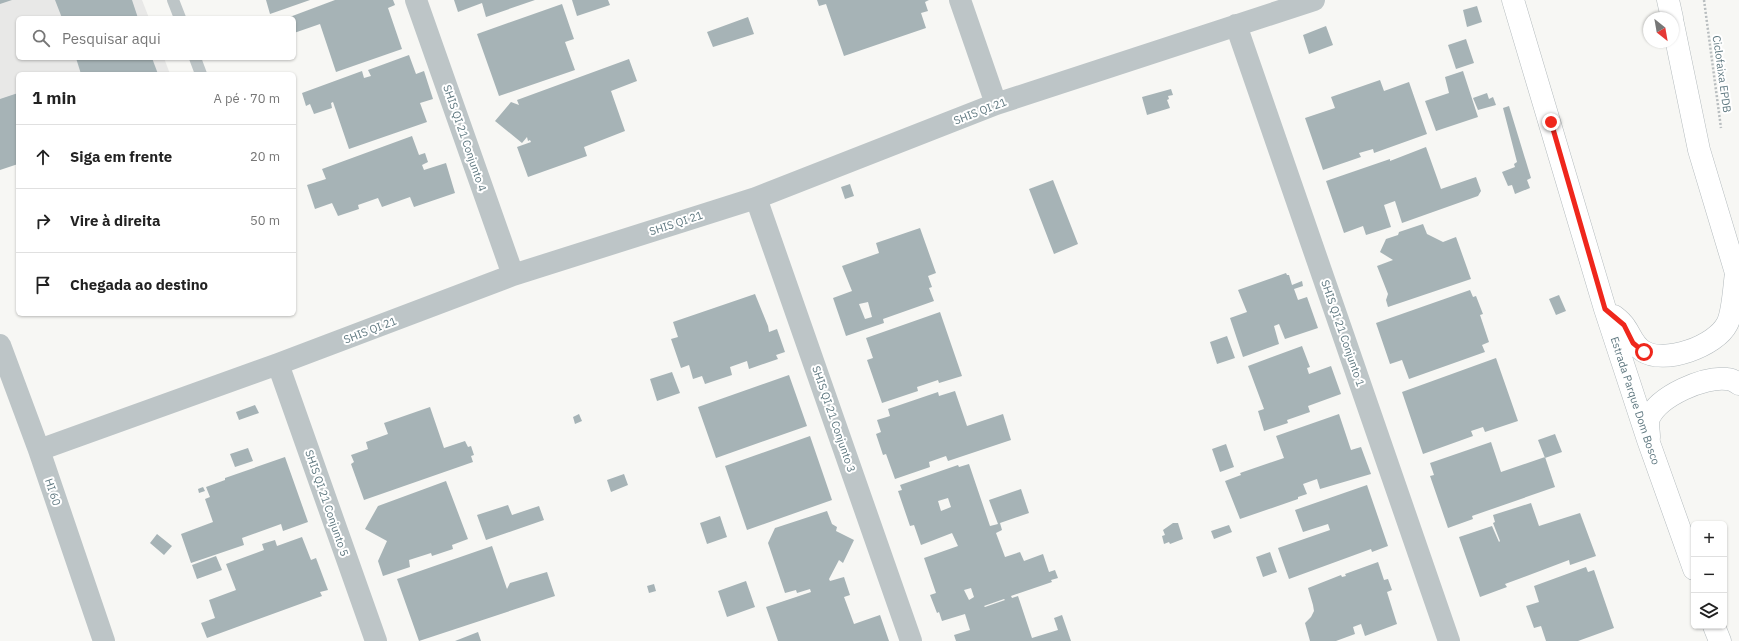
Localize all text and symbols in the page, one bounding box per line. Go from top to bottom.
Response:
north arrow [1643,12,1679,48]
search box [16,16,296,60]
icon: search [30,27,52,49]
text: Pesquisar aqui [62,29,161,48]
street label: Ciclofaixa EPDB [1710,34,1734,114]
street label: SHIS QI 21 Conjunto 4 [440,83,490,194]
text: 1 min [32,87,76,109]
text: A pé · 70 m [214,90,280,107]
street label: SHIS QI 21 [952,94,1009,127]
route end [1542,113,1560,131]
icon: ahead [32,146,54,168]
text: Siga em frente [70,147,172,166]
text: 20 m [250,148,280,165]
street label: SHIS QI 21 [647,208,705,238]
icon: right [32,210,54,232]
text: Vire à direita [70,211,160,230]
text: 50 m [250,212,280,229]
icon: arrive [32,274,54,296]
text: Chegada ao destino [70,275,208,294]
street label: SHIS QI 21 Conjunto 1 [1318,278,1368,389]
street label: SHIS QI 21 [342,313,399,346]
street label: Estrada Parque Dom Bosco [1608,335,1663,467]
route start [1635,343,1653,361]
street label: SHIS QI 21 Conjunto 3 [809,364,859,474]
street label: SHIS QI 21 Conjunto 5 [302,448,352,558]
street label: HI 60 [42,476,64,508]
map controls [1691,521,1727,629]
button: + [1691,521,1727,557]
button: − [1691,557,1727,593]
button: layers [1691,593,1727,629]

